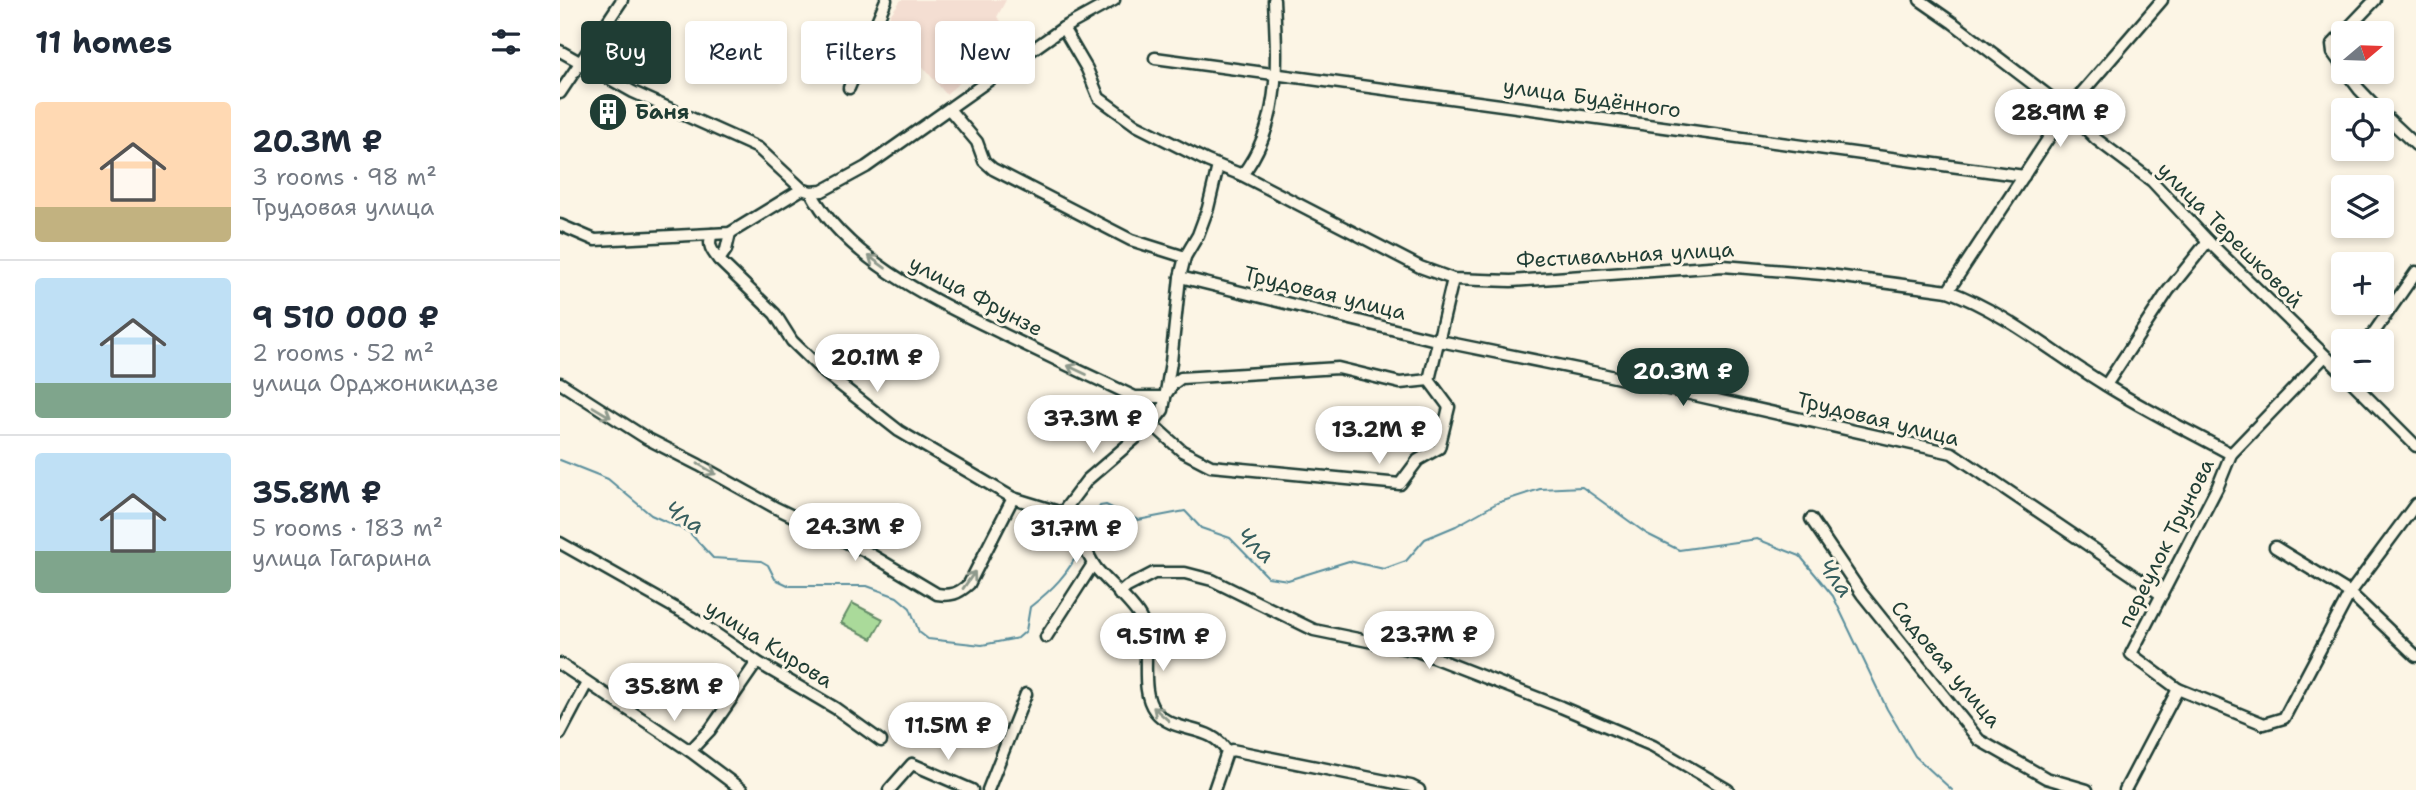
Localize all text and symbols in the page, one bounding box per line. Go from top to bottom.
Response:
chip: Buy [581,21,671,84]
chip: Rent [685,21,787,84]
chip: Filters [801,21,921,84]
chip: New [935,21,1035,84]
north arrow [2331,21,2394,84]
map controls [2331,21,2394,392]
text: 11 homes [35,22,172,63]
icon: filters [487,23,525,61]
street label: улица Будённого [1501,72,1683,124]
pin: 28.9M ₽ [1995,90,2125,149]
building icon: Баня [587,91,629,133]
text: 28.9M ₽ [2011,97,2109,127]
place label: Баня [635,98,689,126]
button: locate [2331,98,2394,161]
text: 20.3M ₽ [252,121,383,162]
icon: home [91,130,175,214]
street label: улица Терешковой [2151,156,2309,314]
text: 3 rooms · 98 m² [252,162,437,192]
button: layers [2331,175,2394,238]
text: Трудовая улица [252,192,434,222]
street label: Фестивальная улица [1515,235,1735,275]
street label: улица Фрунзе [904,249,1048,343]
button: + [2331,252,2394,315]
one-way arrow [868,255,887,269]
street label: Трудовая улица [1241,259,1409,327]
text: 9 510 000 ₽ [252,297,439,338]
icon: home [91,306,175,390]
button: − [2331,329,2394,392]
pin: 20.1M ₽ [812,334,942,394]
text: 2 rooms · 52 m² [252,338,434,368]
text: 20.1M ₽ [831,342,923,372]
pin: 20.3M ₽ [1618,348,1748,408]
text: 20.3M ₽ [1633,356,1733,386]
one-way arrow [1067,362,1088,376]
text: улица Орджоникидзе [252,368,499,398]
street label: Трудовая улица [1794,385,1962,453]
pin: 37.3M ₽ [1028,396,1158,455]
text: 37.3M ₽ [1043,403,1143,433]
one-way arrow [592,405,612,419]
pin: 13.2M ₽ [1314,406,1444,466]
text: 13.2M ₽ [1331,414,1427,444]
street label: переулок Трунова [2111,454,2221,632]
one-way arrow [696,462,716,476]
text: 35.8M ₽ [252,472,382,513]
icon: home [91,481,175,565]
water label: Чла [660,493,710,541]
pin: 24.3M ₽ [790,504,920,563]
pin: 31.7M ₽ [1011,505,1141,565]
text: 24.3M ₽ [805,511,905,541]
text: 5 rooms · 183 m² [252,513,443,543]
text: 31.7M ₽ [1030,513,1122,543]
water label: Чла [1231,520,1281,570]
text: улица Гагарина [252,543,431,573]
water label: Чла [1812,553,1860,603]
one-way arrow [961,571,976,590]
street label: улица Кирова [700,594,838,694]
street label: Садовая улица [1885,595,2007,733]
pin: 23.7M ₽ [1364,612,1494,671]
pin: 9.51M ₽ [1098,614,1228,673]
text: 23.7M ₽ [1380,619,1478,649]
text: 9.51M ₽ [1116,621,1210,651]
pin: 35.8M ₽ [609,664,739,723]
text: 35.8M ₽ [624,671,724,701]
pin: 11.5M ₽ [883,702,1013,762]
one-way arrow [1152,706,1170,722]
text: 11.5M ₽ [904,710,992,740]

